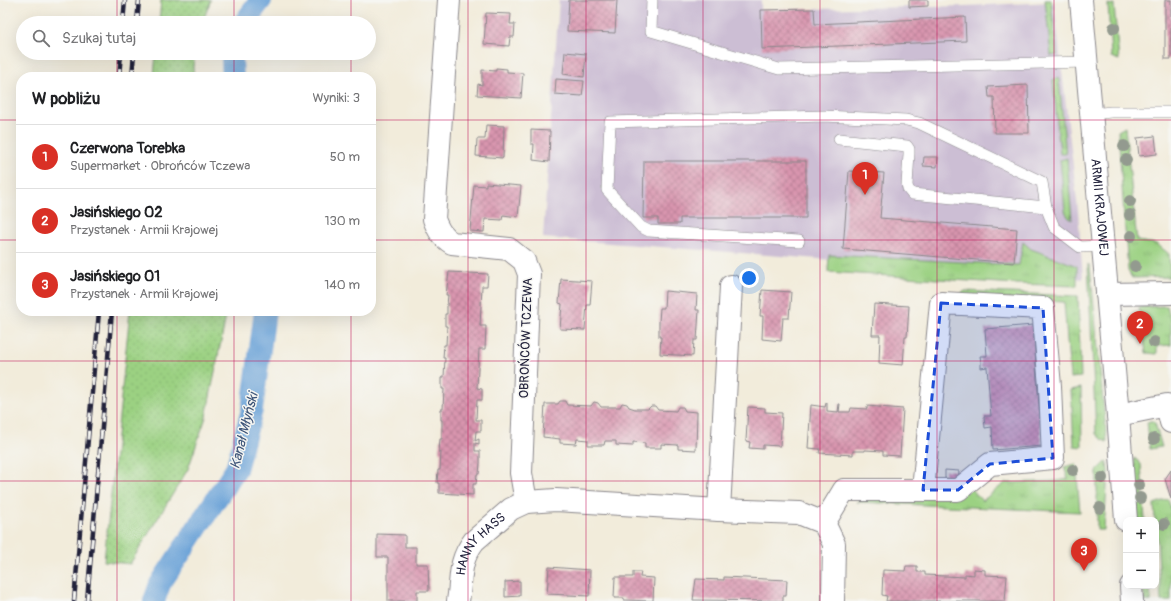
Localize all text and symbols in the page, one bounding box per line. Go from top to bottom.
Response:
search box [16,16,376,60]
icon: search [30,27,52,49]
text: Szukaj tutaj [62,29,136,48]
text: W pobliżu [32,88,100,109]
text: Wyniki: 3 [312,90,360,106]
text: Czerwona Torebka [70,139,185,158]
text: 1 [42,149,48,165]
text: 50 m [330,149,360,165]
text: Supermarket · Obrońców Tczewa [70,158,250,174]
street label: ARMII KRAJOWEJ [1087,158,1112,257]
pin: 1 [852,162,878,195]
text: Jasińskiego 02 [70,203,163,222]
text: 2 [41,213,49,229]
text: 130 m [324,213,360,229]
text: Przystanek · Armii Krajowej [70,222,218,238]
text: Jasińskiego 01 [70,267,160,286]
your location [739,268,759,288]
text: 3 [41,277,49,293]
text: 140 m [324,277,360,293]
street label: OBROŃCÓW TCZEWA [516,277,536,399]
text: Przystanek · Armii Krajowej [70,286,218,302]
pin: 2 [1127,311,1153,344]
water label: Kanał Młyński [226,389,262,471]
street label: HANNY HASS [453,509,509,577]
map controls [1123,517,1159,589]
button: + [1123,517,1159,553]
pin: 3 [1071,538,1097,571]
button: − [1123,553,1159,589]

